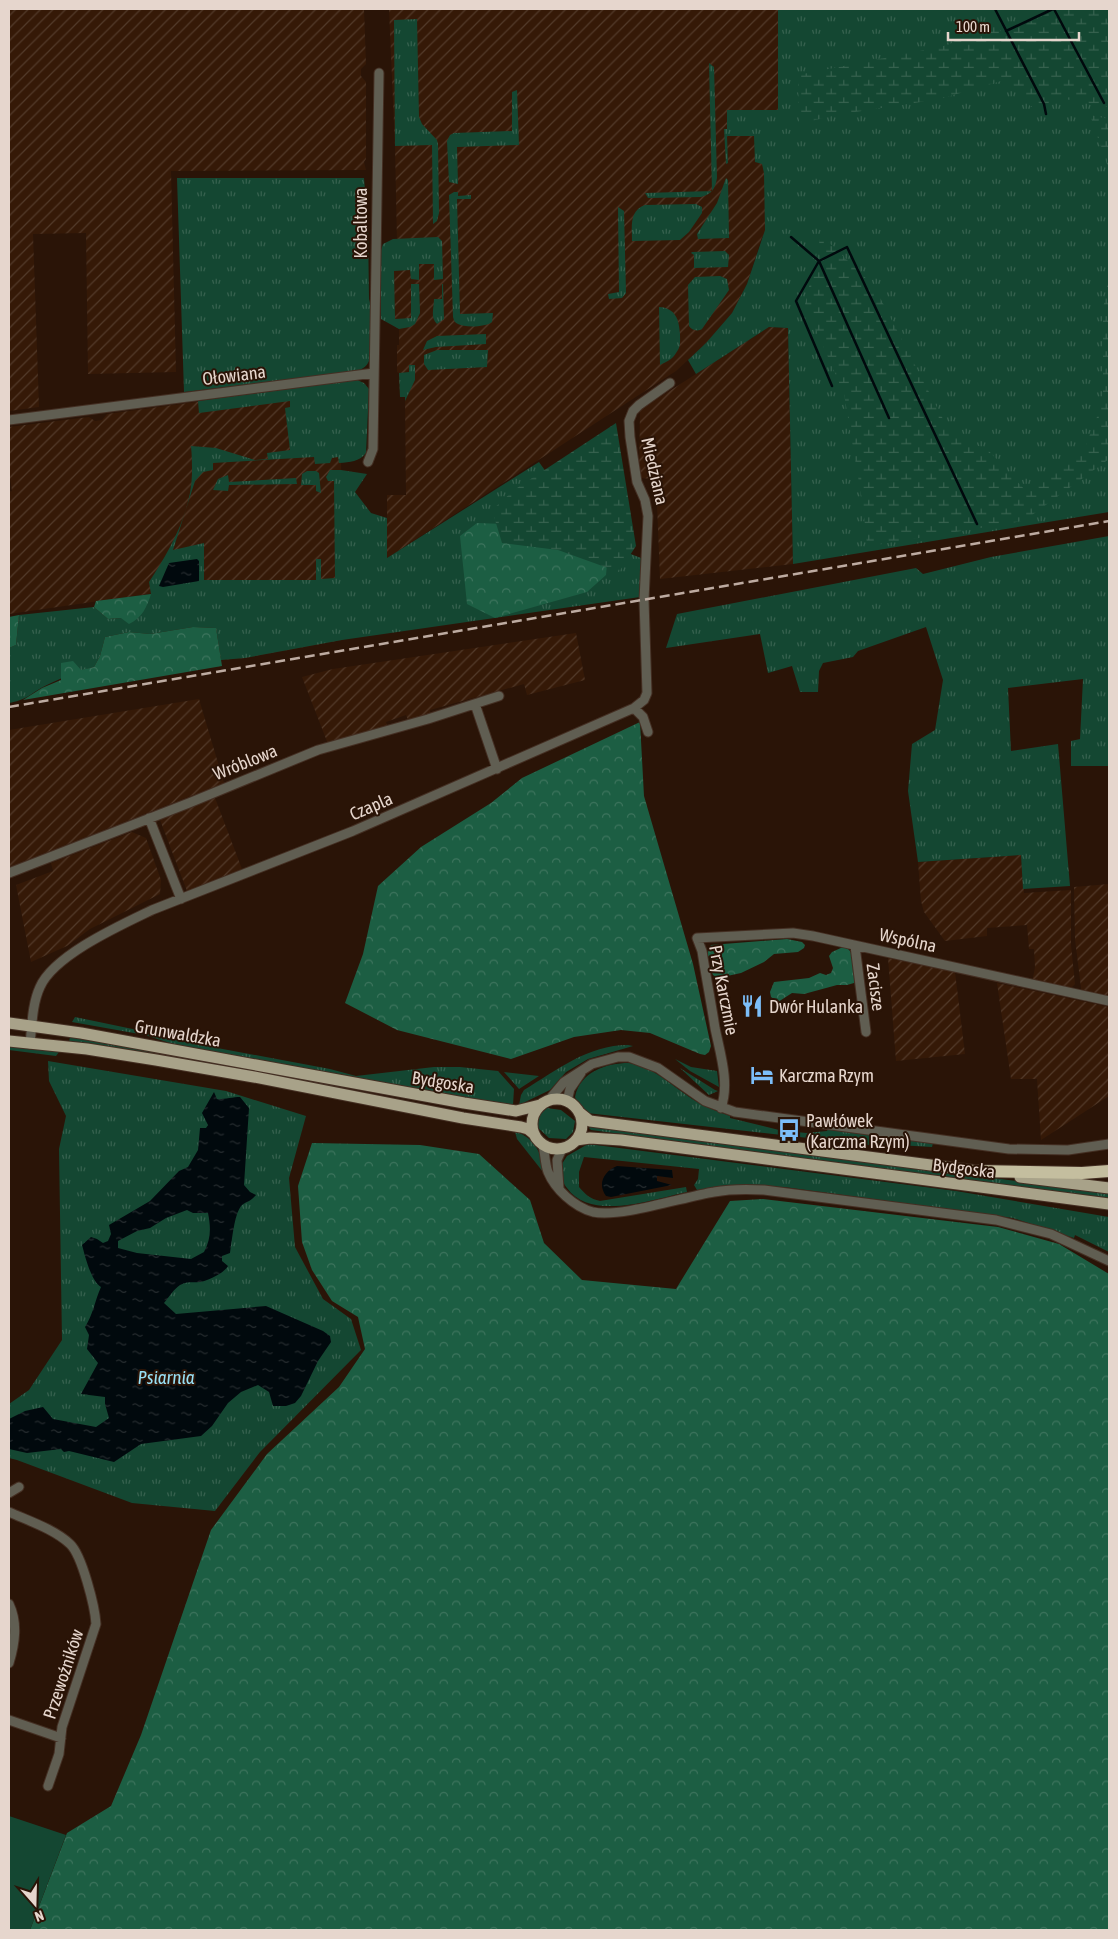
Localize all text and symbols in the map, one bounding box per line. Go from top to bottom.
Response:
scale bar [948,10,1079,42]
text: 100 m [956,18,990,35]
street label: Kobaltowa [350,188,371,258]
street label: Ołowiana [201,361,267,389]
street label: Miedziana [637,435,673,507]
street label: Wróblowa [210,740,280,784]
street label: Czapla [346,788,396,824]
street label: Wspólna [878,924,938,956]
street label: Przy Karczmie [705,943,743,1037]
street label: Zacisze [863,962,889,1012]
restaurant icon: Dwór Hulanka [739,993,765,1019]
place label: Dwór Hulanka [769,996,863,1017]
street label: Grunwaldzka [133,1015,223,1051]
hotel icon: Karczma Rzym [749,1062,775,1088]
place label: Karczma Rzym [779,1065,874,1086]
street label: Bydgoska [410,1067,476,1097]
place label: Pawłówek (Karczma Rzym) [806,1110,910,1152]
bus stop icon: Pawłówek (Karczma Rzym) [776,1117,802,1143]
street label: Bydgoska [932,1154,996,1182]
water label: Psiarnia [137,1366,195,1388]
street label: Przewoźników [39,1626,87,1722]
north arrow [10,1879,60,1929]
text: N [33,1907,46,1925]

